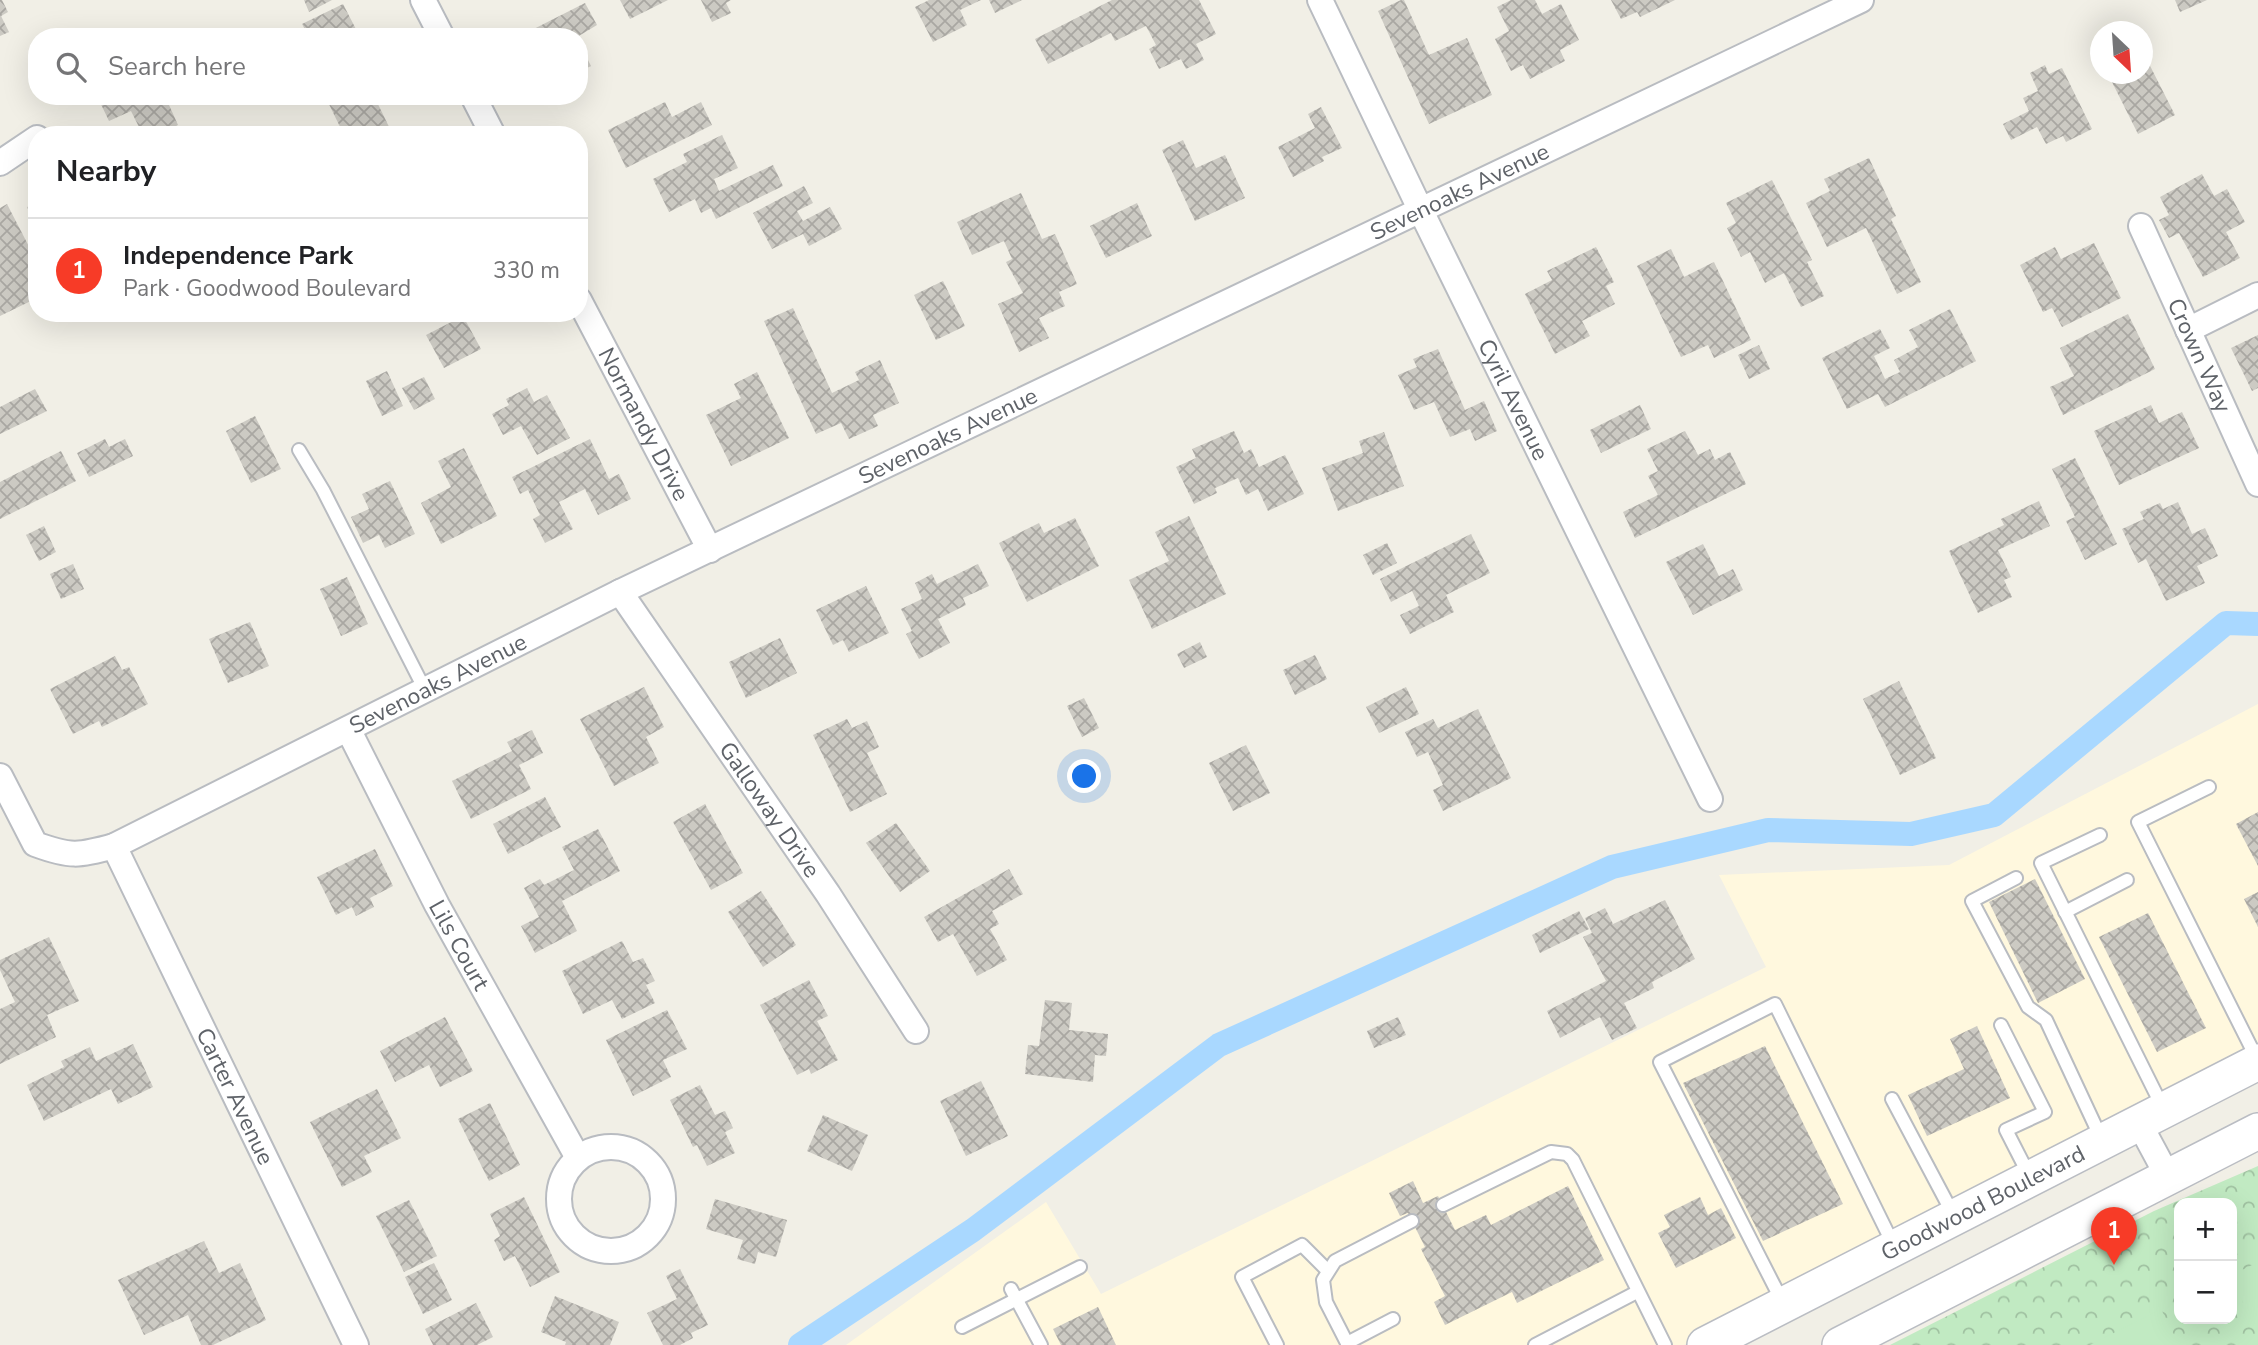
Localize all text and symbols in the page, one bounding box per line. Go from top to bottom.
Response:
north arrow [2090,21,2153,84]
search box [28,28,588,105]
icon: search [52,48,90,86]
text: Search here [108,49,246,84]
street label: Sevenoaks Avenue [1365,136,1554,248]
text: Nearby [56,151,156,192]
text: Independence Park [123,238,353,273]
text: 1 [72,255,86,286]
text: 330 m [493,255,560,286]
text: Park · Goodwood Boulevard [123,273,411,304]
street label: Crown Way [2160,293,2239,418]
street label: Cyril Avenue [1470,334,1556,466]
street label: Normandy Drive [591,342,696,506]
street label: Sevenoaks Avenue [853,380,1043,492]
street label: Sevenoaks Avenue [344,626,532,741]
street label: Galloway Drive [712,736,827,884]
your location [1067,759,1101,793]
street label: Lils Court [421,895,497,997]
street label: Carter Avenue [188,1023,281,1170]
street label: Goodwood Boulevard [1876,1138,2090,1268]
map controls [2174,1198,2237,1324]
button: + [2174,1198,2237,1261]
pin: 1 [2091,1207,2137,1265]
button: − [2174,1261,2237,1324]

